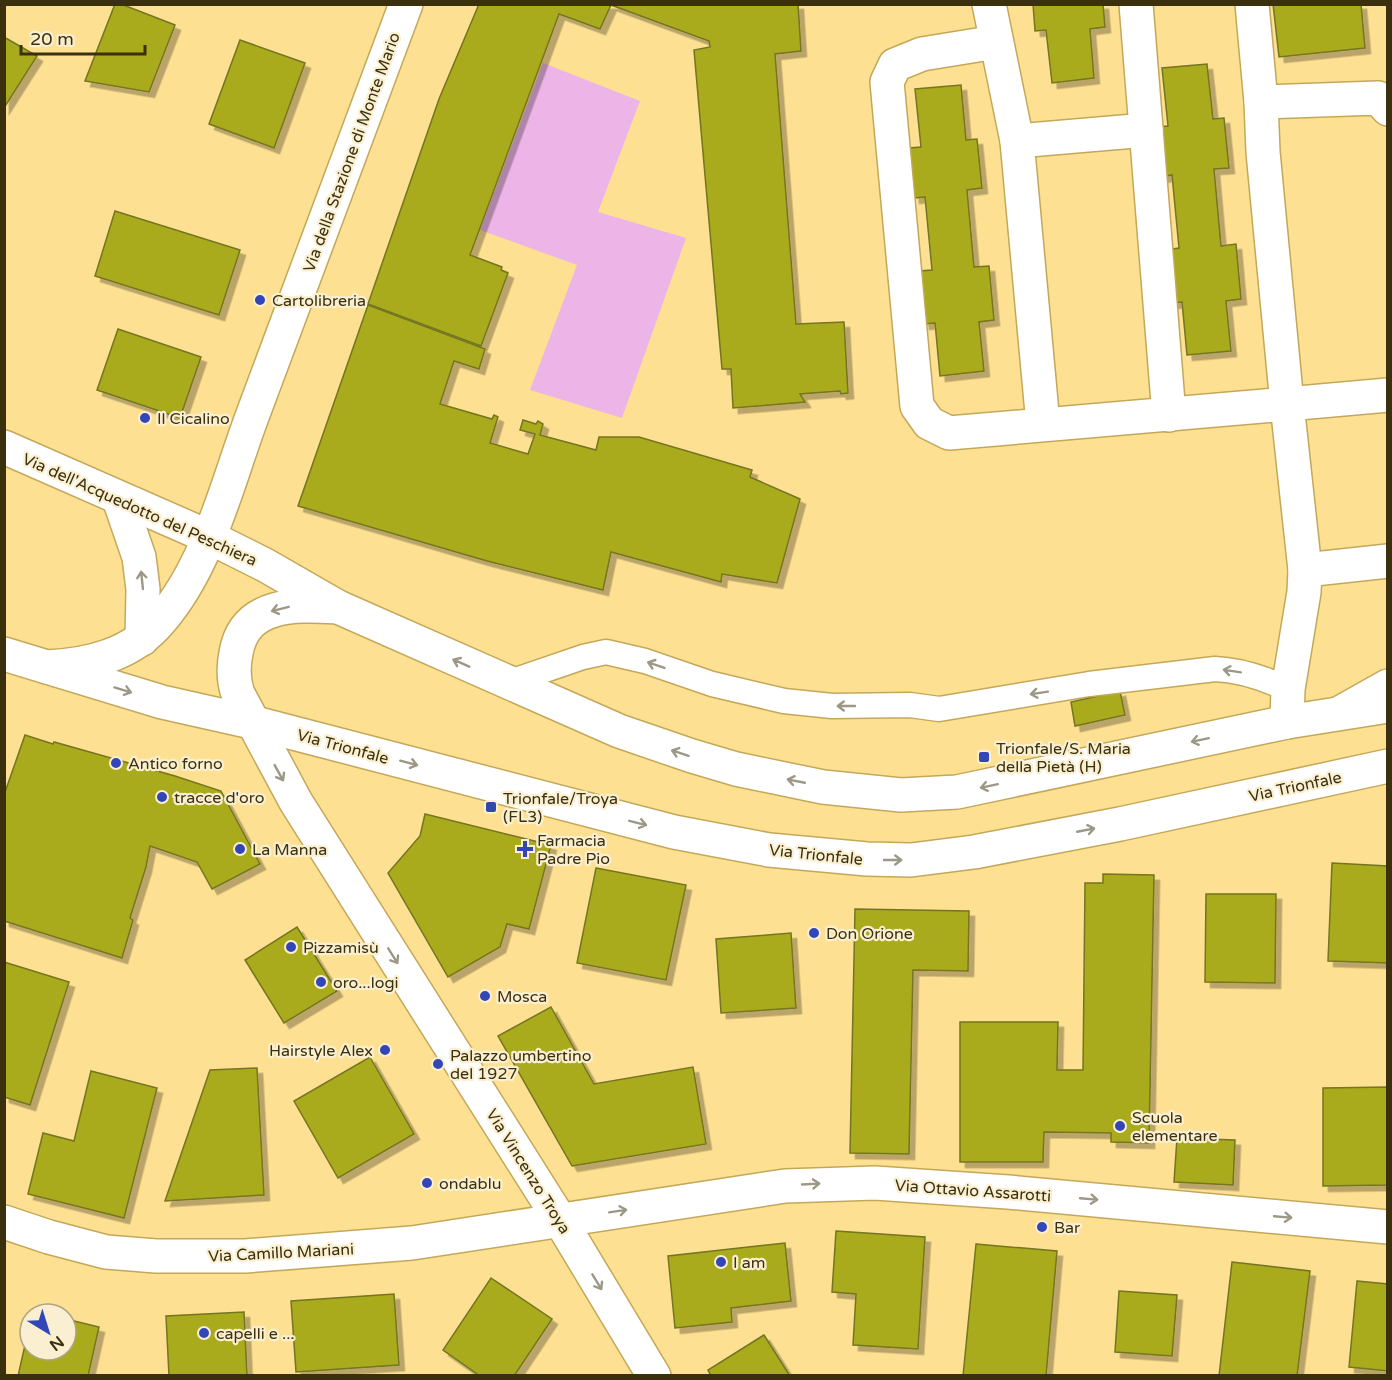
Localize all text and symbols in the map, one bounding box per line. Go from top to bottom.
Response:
scale bar [21,18,146,56]
text: 20 m [30,28,74,50]
street label: Via della Stazione di Monte Mario [299,30,405,275]
place label: Cartolibreria [272,291,366,311]
marker: Cartolibreria [253,293,267,307]
place label: Il Cicalino [157,409,230,429]
marker: Il Cicalino [138,411,152,425]
street label: Via dell'Acquedotto del Peschiera [19,449,260,571]
one-way arrow [136,571,147,591]
one-way arrow [271,603,290,615]
one-way arrow [453,656,471,668]
one-way arrow [647,658,666,669]
one-way arrow [1223,665,1243,676]
one-way arrow [113,685,132,696]
one-way arrow [1030,687,1049,698]
one-way arrow [836,700,856,712]
street label: Via Trionfale [295,725,391,769]
one-way arrow [1191,735,1210,747]
place label: Trionfale/S. Maria della Pietà (H) [996,739,1131,777]
one-way arrow [671,746,690,757]
marker: Trionfale/S. Maria della Pietà (H) [977,750,991,764]
place label: Antico forno [128,754,223,774]
marker: Antico forno [109,756,123,770]
one-way arrow [399,758,418,770]
one-way arrow [274,764,286,781]
street label: Via Trionfale [1247,767,1343,807]
one-way arrow [786,775,806,786]
one-way arrow [980,780,999,792]
place label: tracce d'oro [174,788,264,808]
place label: Trionfale/Troya (FL3) [503,789,618,827]
marker: tracce d'oro [155,790,169,804]
marker: Trionfale/Troya (FL3) [484,800,498,814]
one-way arrow [629,818,648,830]
one-way arrow [1075,824,1095,835]
place label: Farmacia Padre Pio [537,831,610,869]
place label: La Manna [252,840,327,860]
street label: Via Trionfale [768,840,864,870]
marker: La Manna [233,842,247,856]
marker: Farmacia Padre Pio [518,842,532,856]
one-way arrow [883,854,903,866]
place label: Don Orione [826,924,913,944]
marker: Don Orione [807,926,821,940]
place label: Pizzamisù [303,938,379,958]
marker: Pizzamisù [284,940,298,954]
one-way arrow [388,947,400,964]
place label: oro...logi [333,973,398,993]
marker: oro...logi [314,975,328,989]
place label: Mosca [497,987,547,1007]
marker: Mosca [478,989,492,1003]
place label: Hairstyle Alex [269,1041,373,1061]
marker: Hairstyle Alex [378,1043,392,1057]
place label: Palazzo umbertino del 1927 [450,1046,591,1084]
marker: Palazzo umbertino del 1927 [431,1057,445,1071]
street label: Via Vincenzo Troya [482,1105,575,1238]
place label: Scuola elementare [1132,1108,1217,1146]
marker: Scuola elementare [1113,1119,1127,1133]
place label: ondablu [439,1174,501,1194]
marker: ondablu [420,1176,434,1190]
street label: Via Ottavio Assarotti [894,1176,1052,1206]
one-way arrow [800,1179,820,1190]
one-way arrow [1079,1194,1099,1205]
one-way arrow [608,1206,627,1217]
one-way arrow [1273,1212,1293,1223]
place label: Bar [1054,1218,1081,1238]
marker: Bar [1035,1220,1049,1234]
street label: Via Camillo Mariani [208,1239,354,1267]
place label: I am [733,1253,765,1273]
marker: I am [714,1255,728,1269]
one-way arrow [592,1273,604,1290]
north arrow [18,1302,78,1362]
place label: capelli e ... [216,1324,294,1344]
marker: capelli e ... [197,1326,211,1340]
text: N [45,1331,68,1355]

